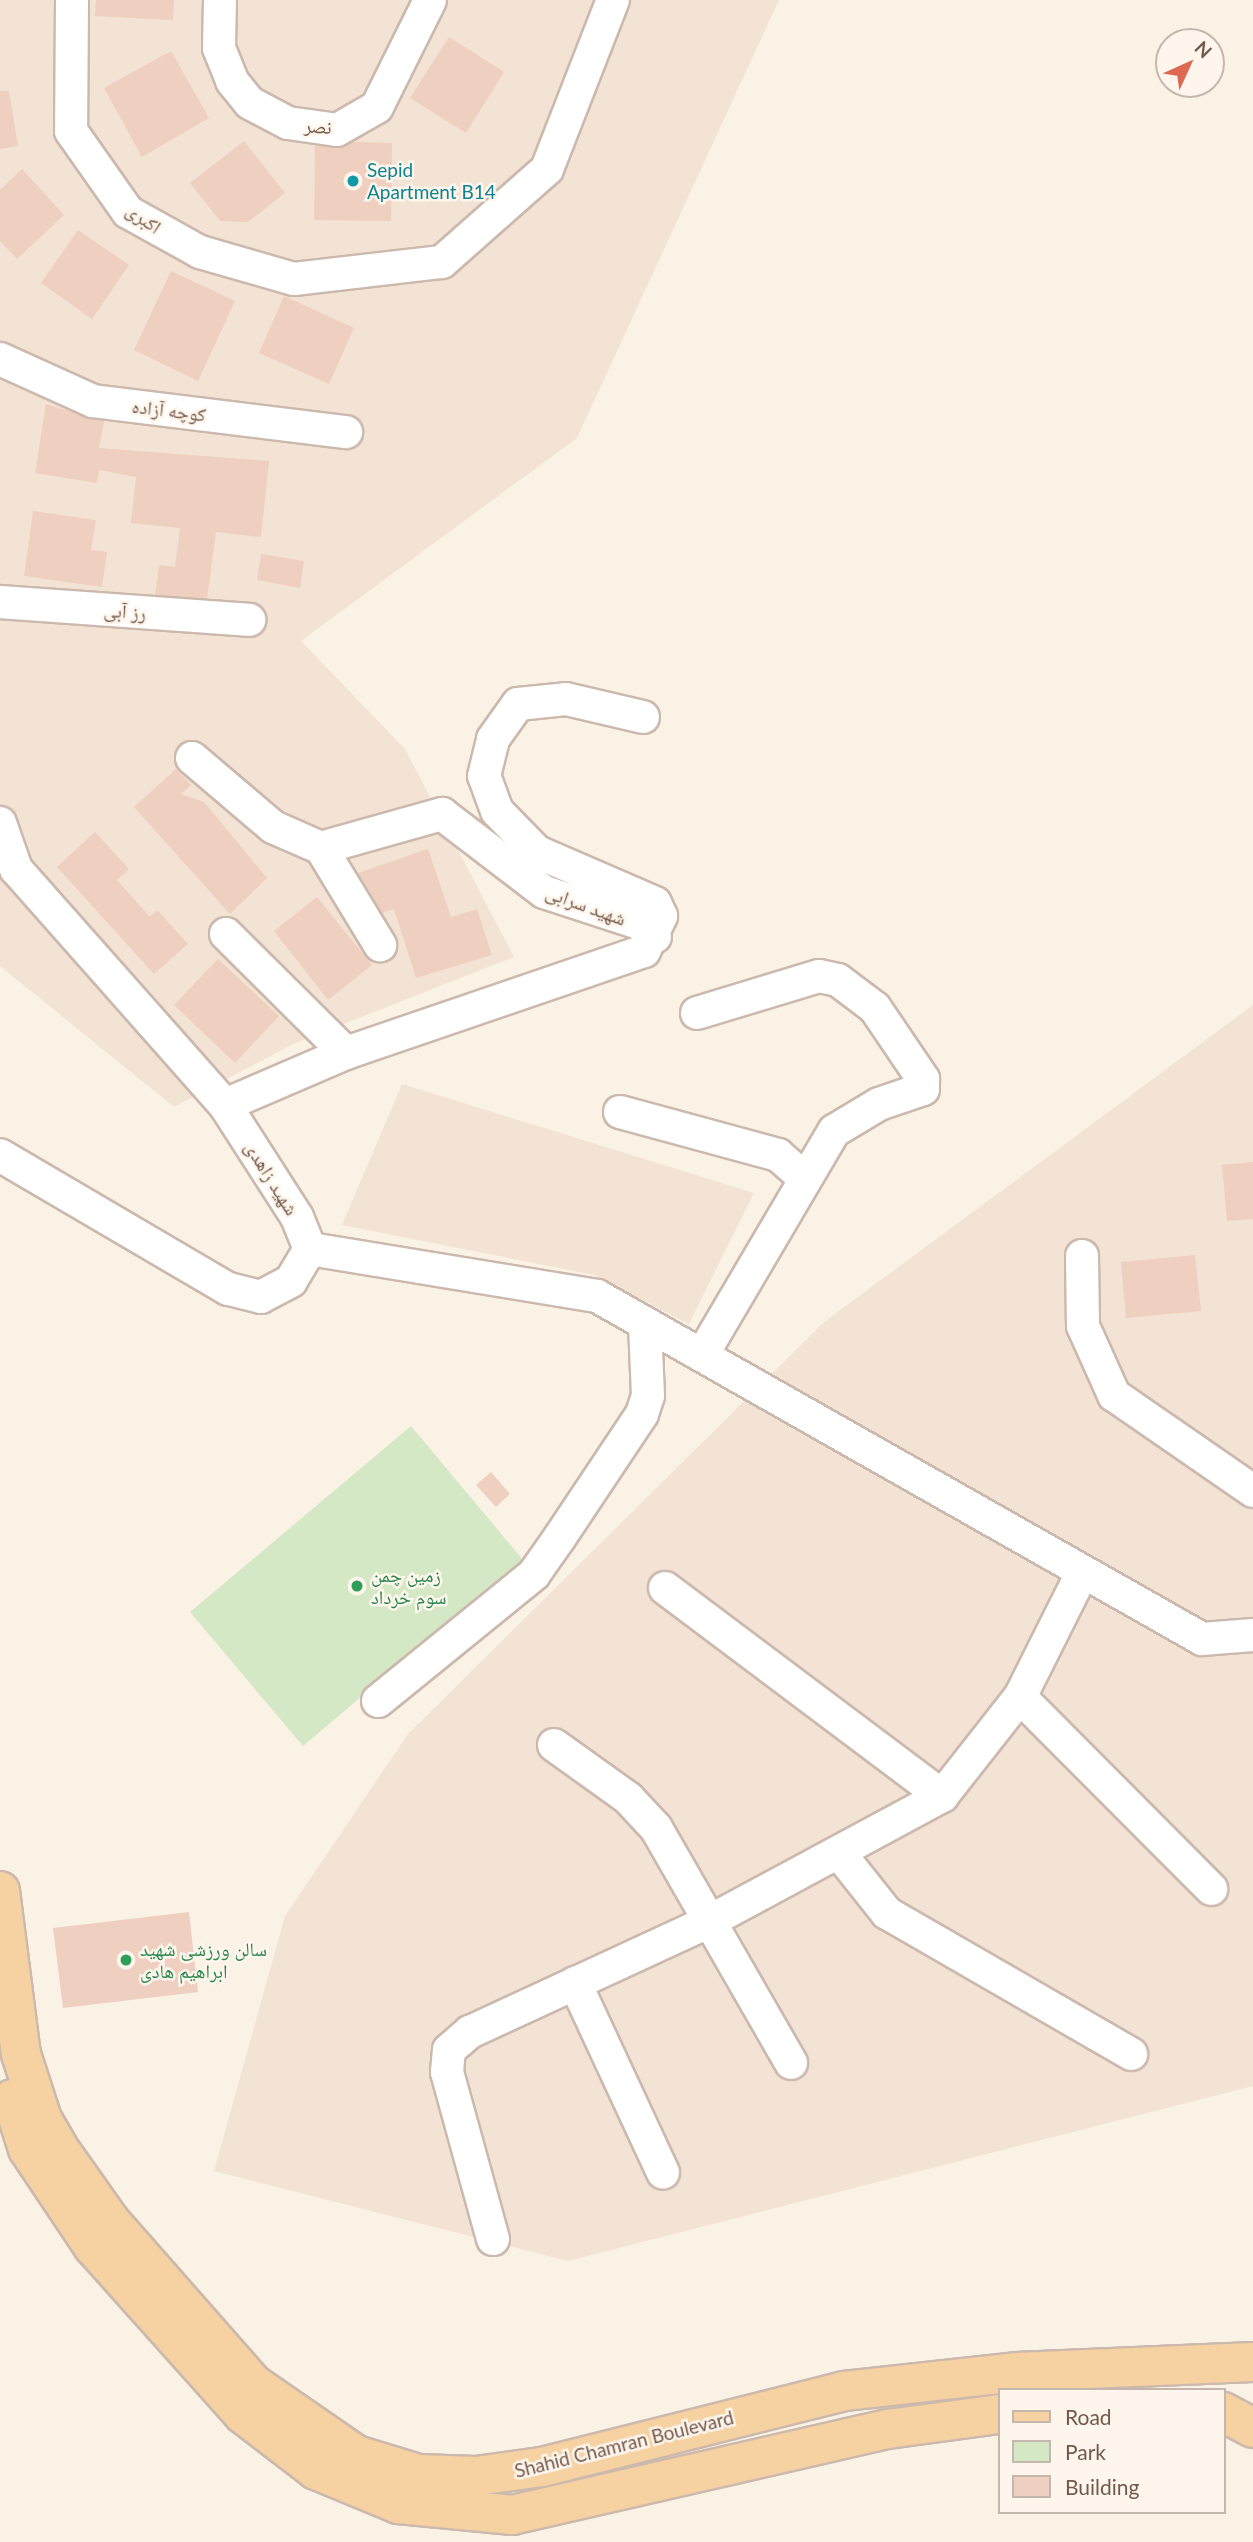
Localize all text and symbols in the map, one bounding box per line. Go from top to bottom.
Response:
north arrow [1155,28,1225,98]
text: N [1190,36,1217,63]
street label: نصر [303,114,333,138]
place label: Sepid Apartment B14 [367,159,496,203]
marker: Sepid Apartment B14 [345,173,361,189]
street label: اکبری [122,198,166,238]
street label: کوچه آزاده [131,394,207,426]
street label: رز آبی [103,598,147,624]
street label: شهید سرابی [543,880,629,930]
street label: شهید زاهدی [240,1137,304,1219]
place label: زمین چمن سوم خرداد [371,1564,447,1608]
marker: زمین چمن سوم خرداد [349,1578,365,1594]
place label: سالن ورزشی شهید ابراهیم هادی [140,1938,267,1982]
marker: سالن ورزشی شهید ابراهیم هادی [118,1952,134,1968]
legend [998,2388,1225,2514]
text: Road [1065,2404,1112,2429]
street label: Shahid Chamran Boulevard [512,2406,736,2482]
text: Park [1065,2439,1106,2464]
text: Building [1065,2474,1140,2499]

